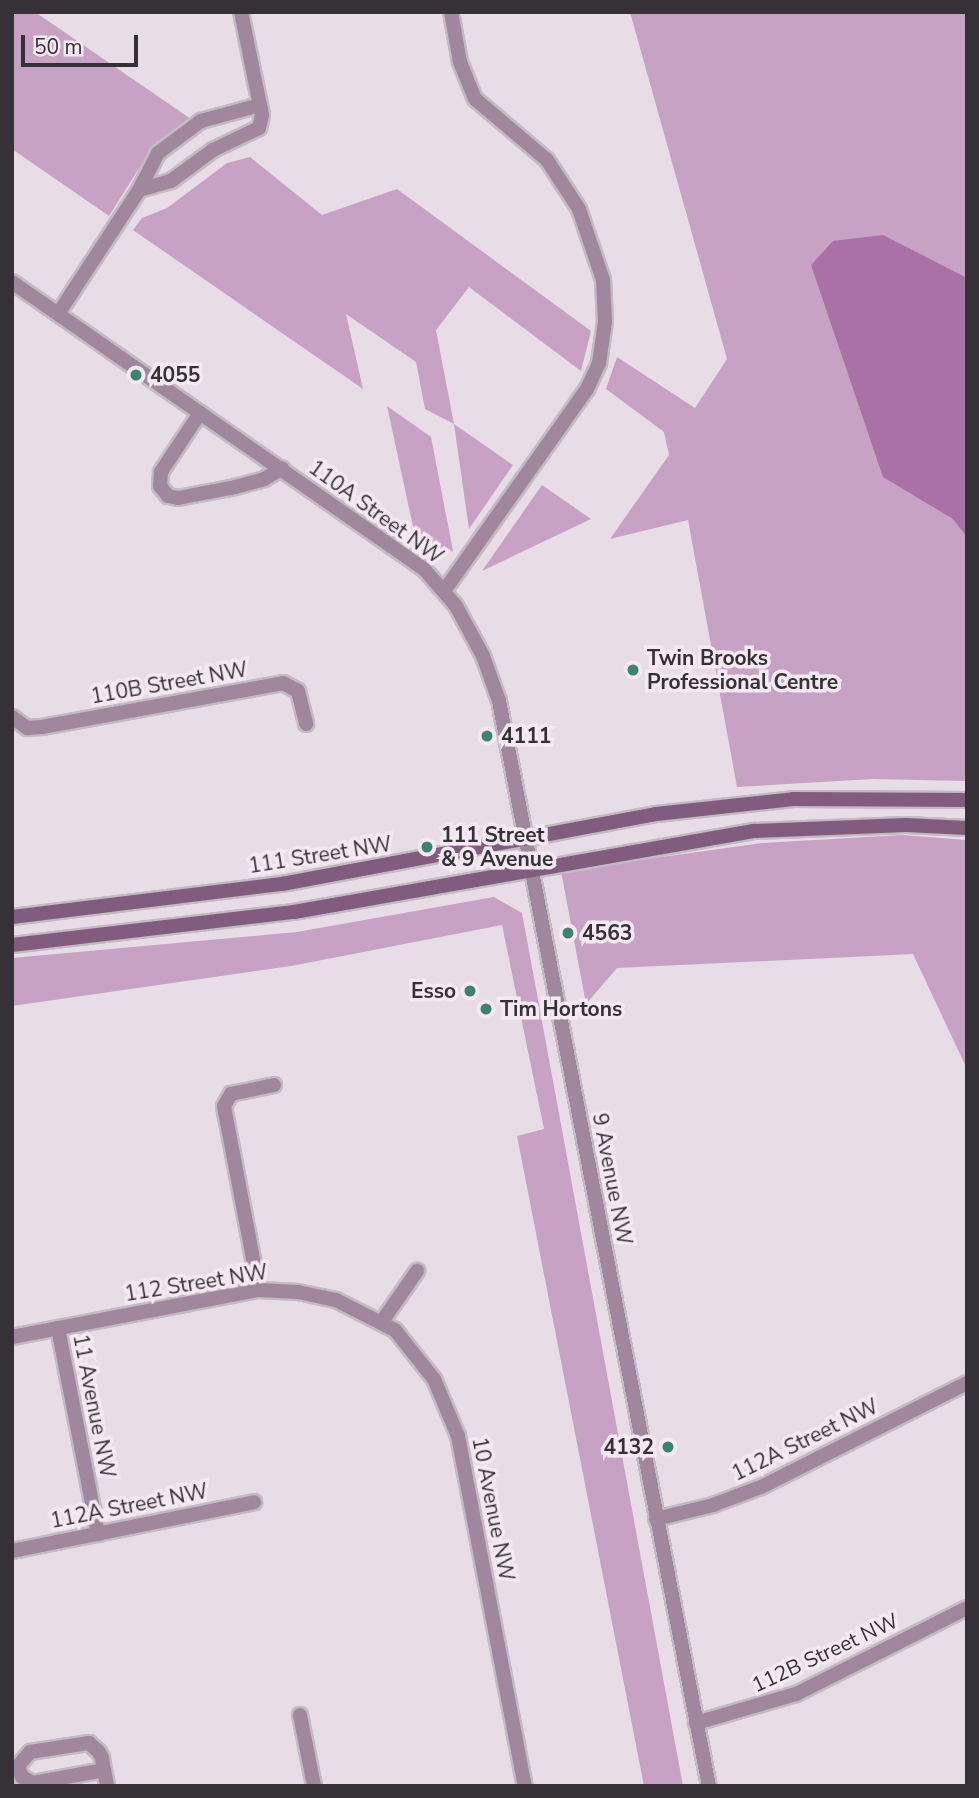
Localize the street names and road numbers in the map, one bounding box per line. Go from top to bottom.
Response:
street label: 110A Street NW [304,455,448,569]
street label: 110B Street NW [89,657,249,709]
street label: 111 Street NW [247,831,393,879]
street label: 9 Avenue NW [587,1111,637,1247]
street label: 112 Street NW [123,1259,269,1307]
street label: 11 Avenue NW [68,1332,120,1480]
street label: 112A Street NW [728,1394,882,1486]
street label: 10 Avenue NW [467,1435,519,1583]
street label: 112A Street NW [48,1478,210,1534]
street label: 112B Street NW [748,1608,902,1698]

